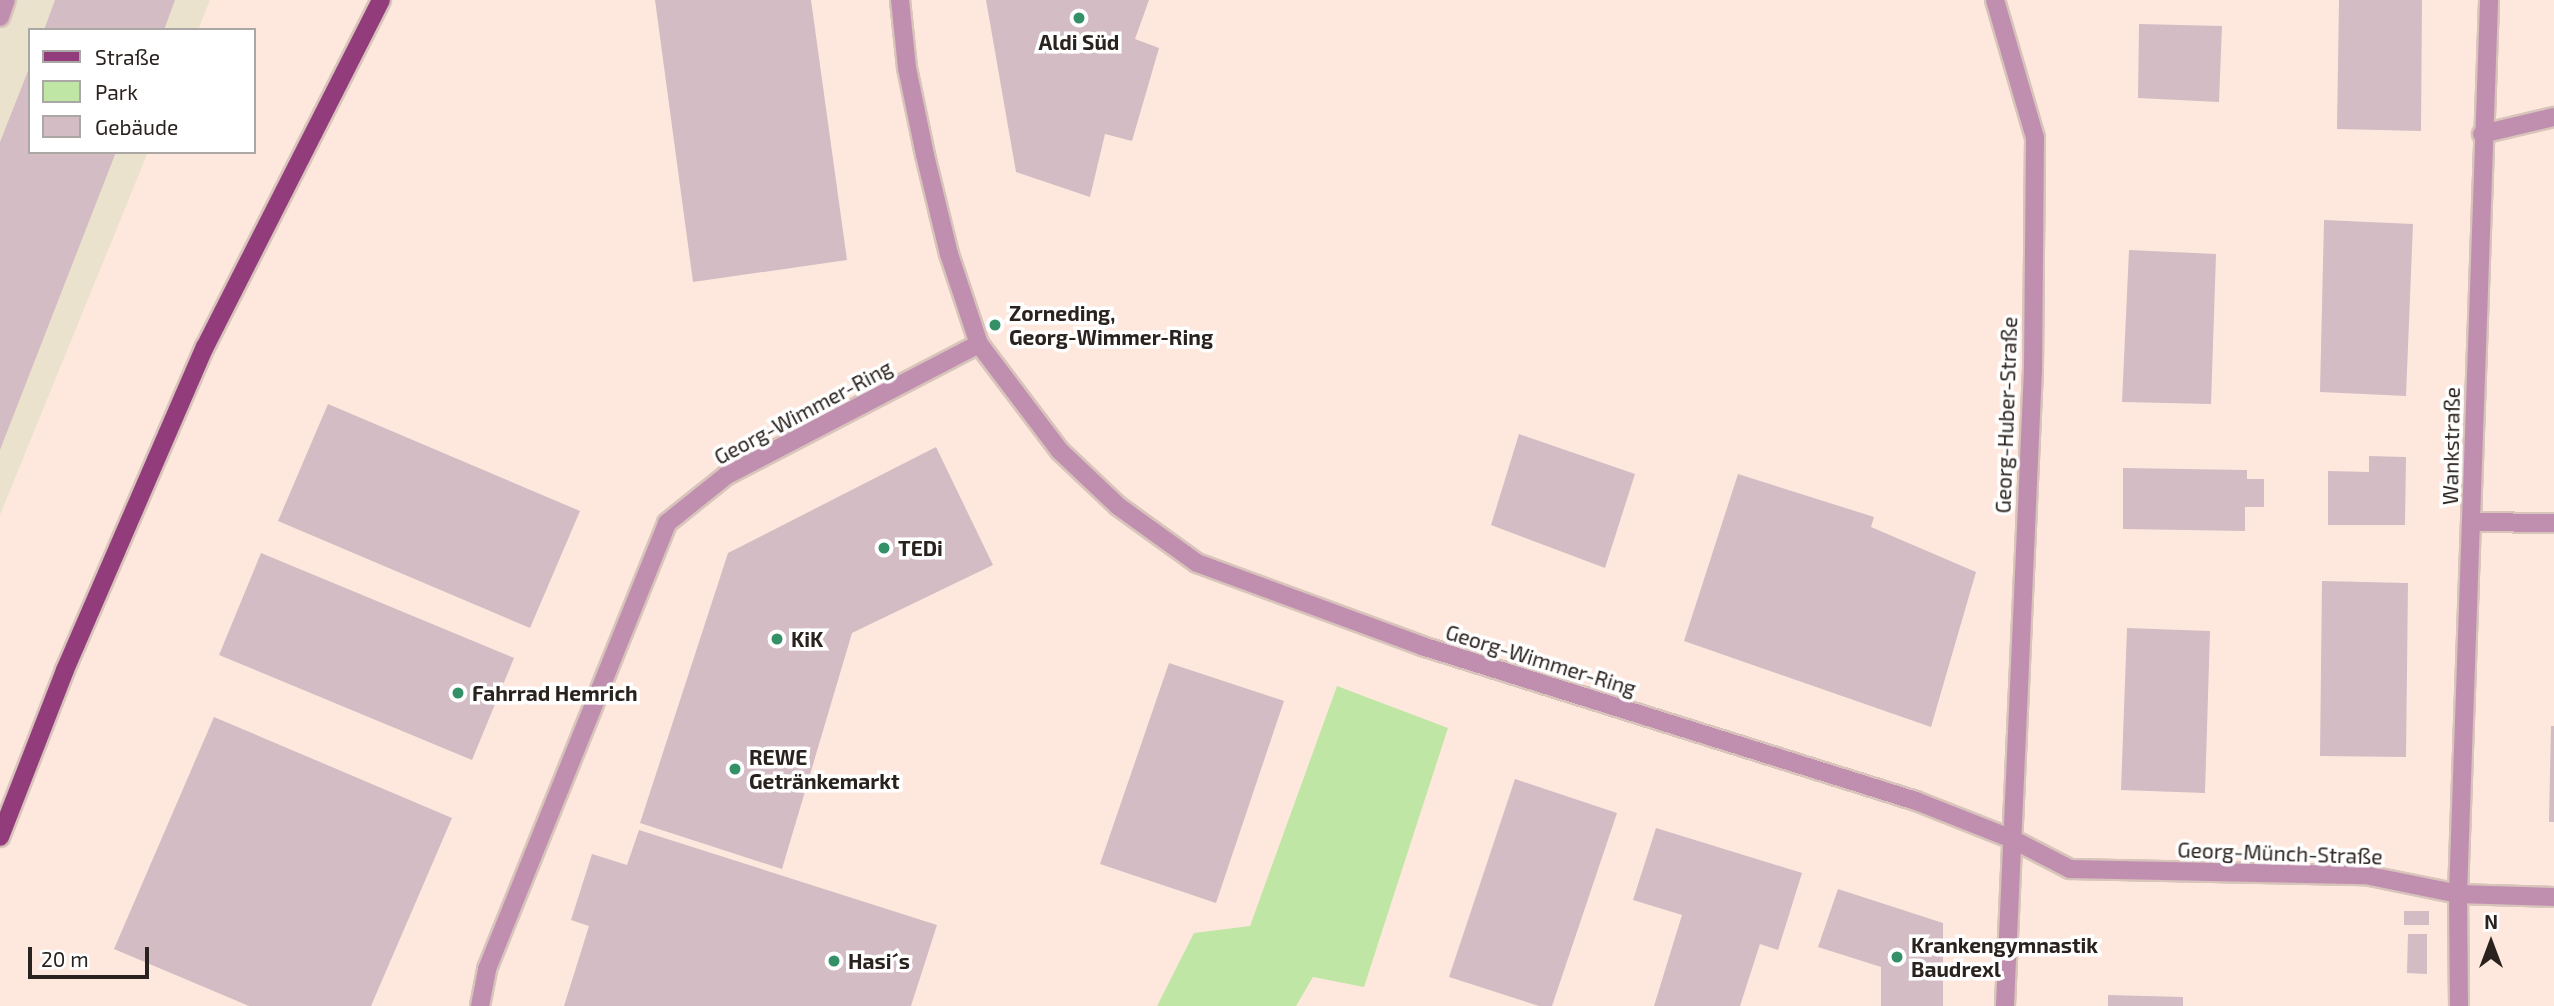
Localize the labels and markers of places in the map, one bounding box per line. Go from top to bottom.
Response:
marker: Aldi Süd [1071,10,1087,26]
place label: Aldi Süd [1039,29,1119,55]
place label: Zorneding, Georg-Wimmer-Ring [1009,300,1213,350]
marker: Zorneding, Georg-Wimmer-Ring [987,317,1003,333]
place label: TEDi [898,535,943,561]
marker: TEDi [876,540,892,556]
place label: KiK [791,626,823,652]
marker: KiK [769,631,785,647]
place label: Fahrrad Hemrich [472,680,638,706]
marker: Fahrrad Hemrich [450,685,466,701]
place label: REWE Getränkemarkt [749,744,900,794]
marker: REWE Getränkemarkt [727,761,743,777]
place label: Krankengymnastik Baudrexl [1911,932,2098,982]
place label: Hasi´s [848,948,910,974]
marker: Krankengymnastik Baudrexl [1889,949,1905,965]
marker: Hasi´s [826,953,842,969]

